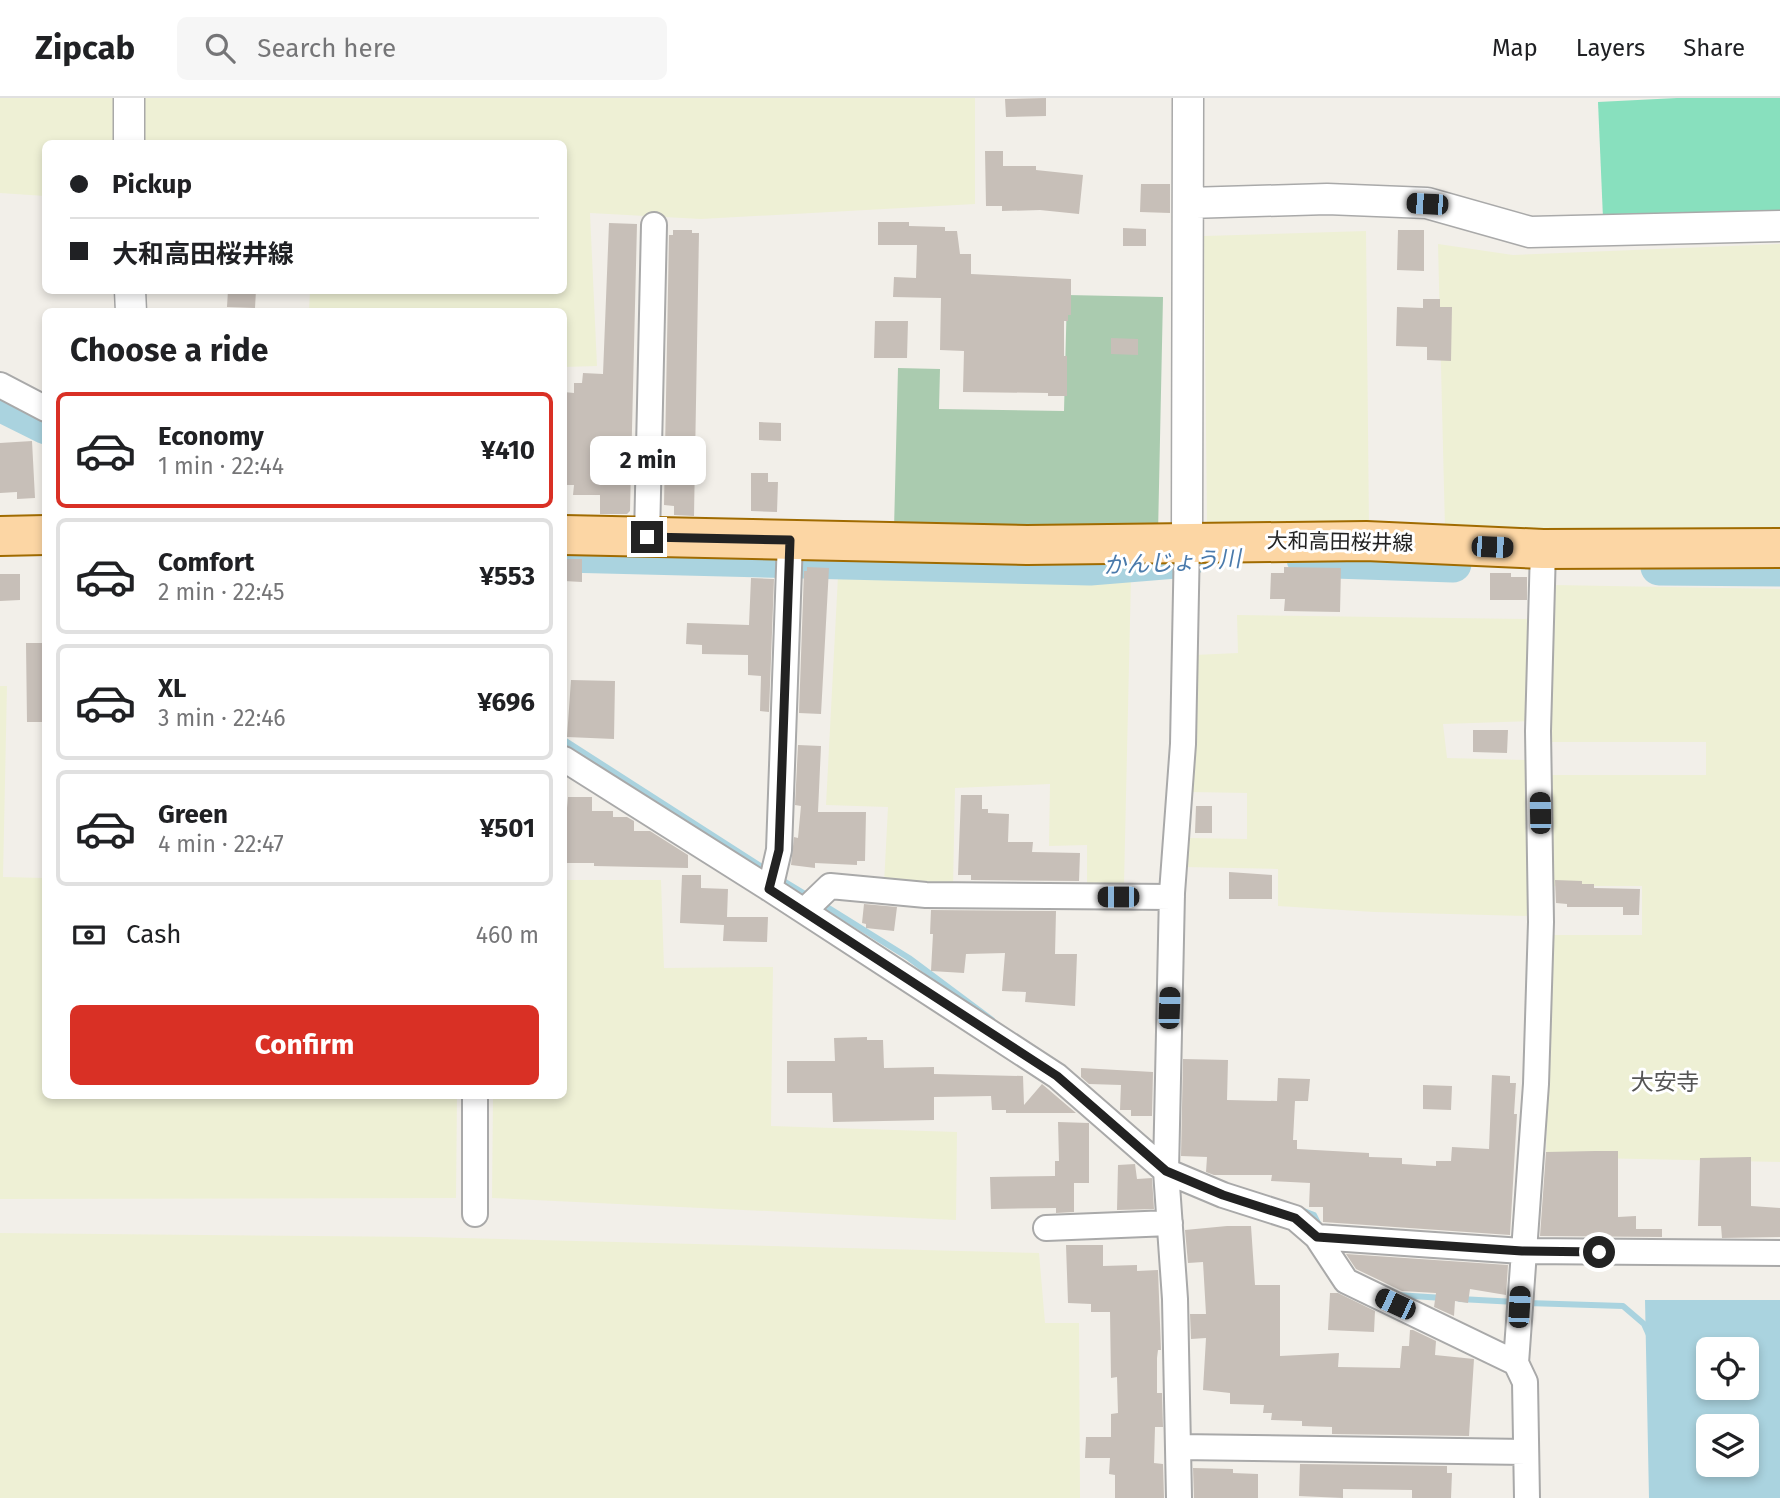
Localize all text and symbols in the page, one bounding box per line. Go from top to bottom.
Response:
search box [177,17,667,80]
text: Zipcab [35,28,135,68]
icon: search [201,29,239,67]
text: Search here [257,33,396,64]
text: Map [1492,34,1538,62]
text: Layers [1576,34,1645,62]
text: Share [1683,34,1745,62]
text: Pickup [112,169,192,200]
car [1406,192,1449,216]
text: 大和高田桜井線 [112,239,294,270]
text: Choose a ride [70,331,268,369]
icon: car [74,419,137,482]
text: Economy [158,421,264,452]
text: ¥410 [481,435,535,466]
callout: 2 min [589,436,705,484]
text: 2 min [620,446,676,474]
text: 1 min · 22:44 [158,452,284,480]
route end [631,521,663,553]
street label: 大和高田桜井線 [1266,528,1414,556]
car [1471,536,1514,558]
water label: かんじょう川 [1102,544,1245,580]
icon: car [74,545,137,608]
text: Comfort [158,547,254,578]
text: ¥553 [479,561,535,592]
text: 2 min · 22:45 [158,578,285,606]
icon: car [74,671,137,734]
text: XL [158,673,186,704]
text: ¥696 [478,687,535,718]
text: 3 min · 22:46 [158,704,286,732]
car [1530,792,1551,834]
icon: car [74,797,137,860]
text: Green [158,799,228,830]
text: ¥501 [480,813,535,844]
text: 4 min · 22:47 [158,830,284,858]
car [1098,887,1140,908]
icon: cash [70,916,108,954]
text: Cash [126,919,182,950]
text: 460 m [476,921,539,949]
car [1158,987,1181,1029]
button: Confirm [70,1005,539,1085]
district label: 大安寺 [1631,1068,1700,1096]
route start [1583,1236,1615,1268]
car [1508,1285,1531,1329]
car [1372,1286,1419,1322]
map controls [1696,1337,1759,1477]
button: locate [1696,1337,1759,1400]
button: layers [1696,1414,1759,1477]

